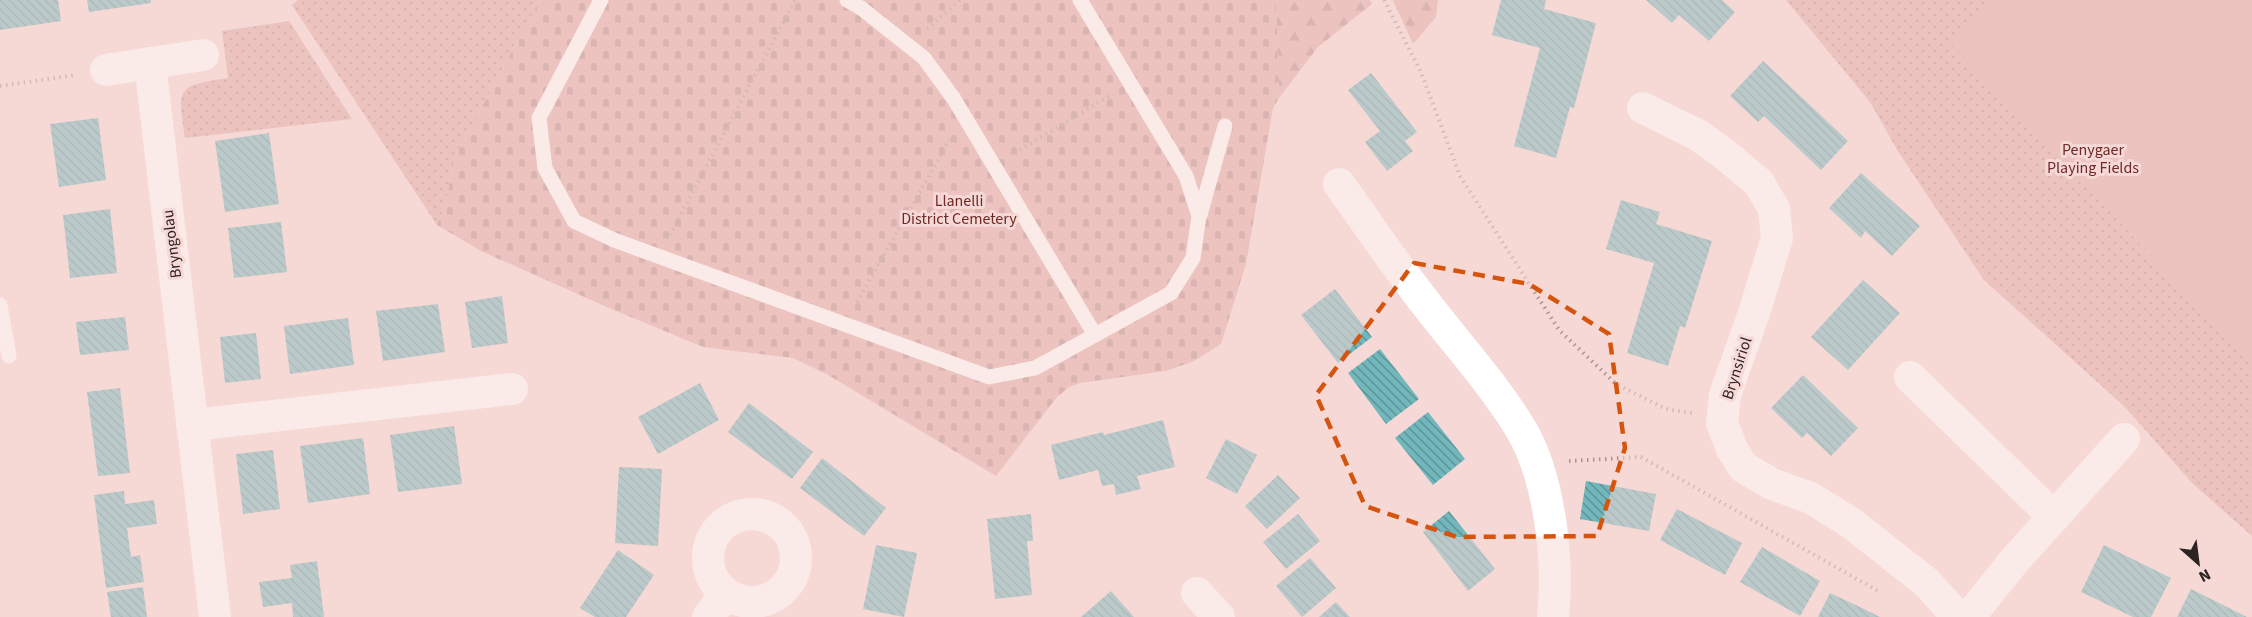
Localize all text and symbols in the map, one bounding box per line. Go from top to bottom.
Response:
park label: Penygaer Playing Fields [2047,139,2139,179]
park label: Llanelli District Cemetery [901,190,1017,230]
street label: Bryngolau [157,208,187,279]
street label: Brynsiriol [1717,334,1757,402]
north arrow [2168,533,2228,593]
text: N [2195,563,2214,588]

